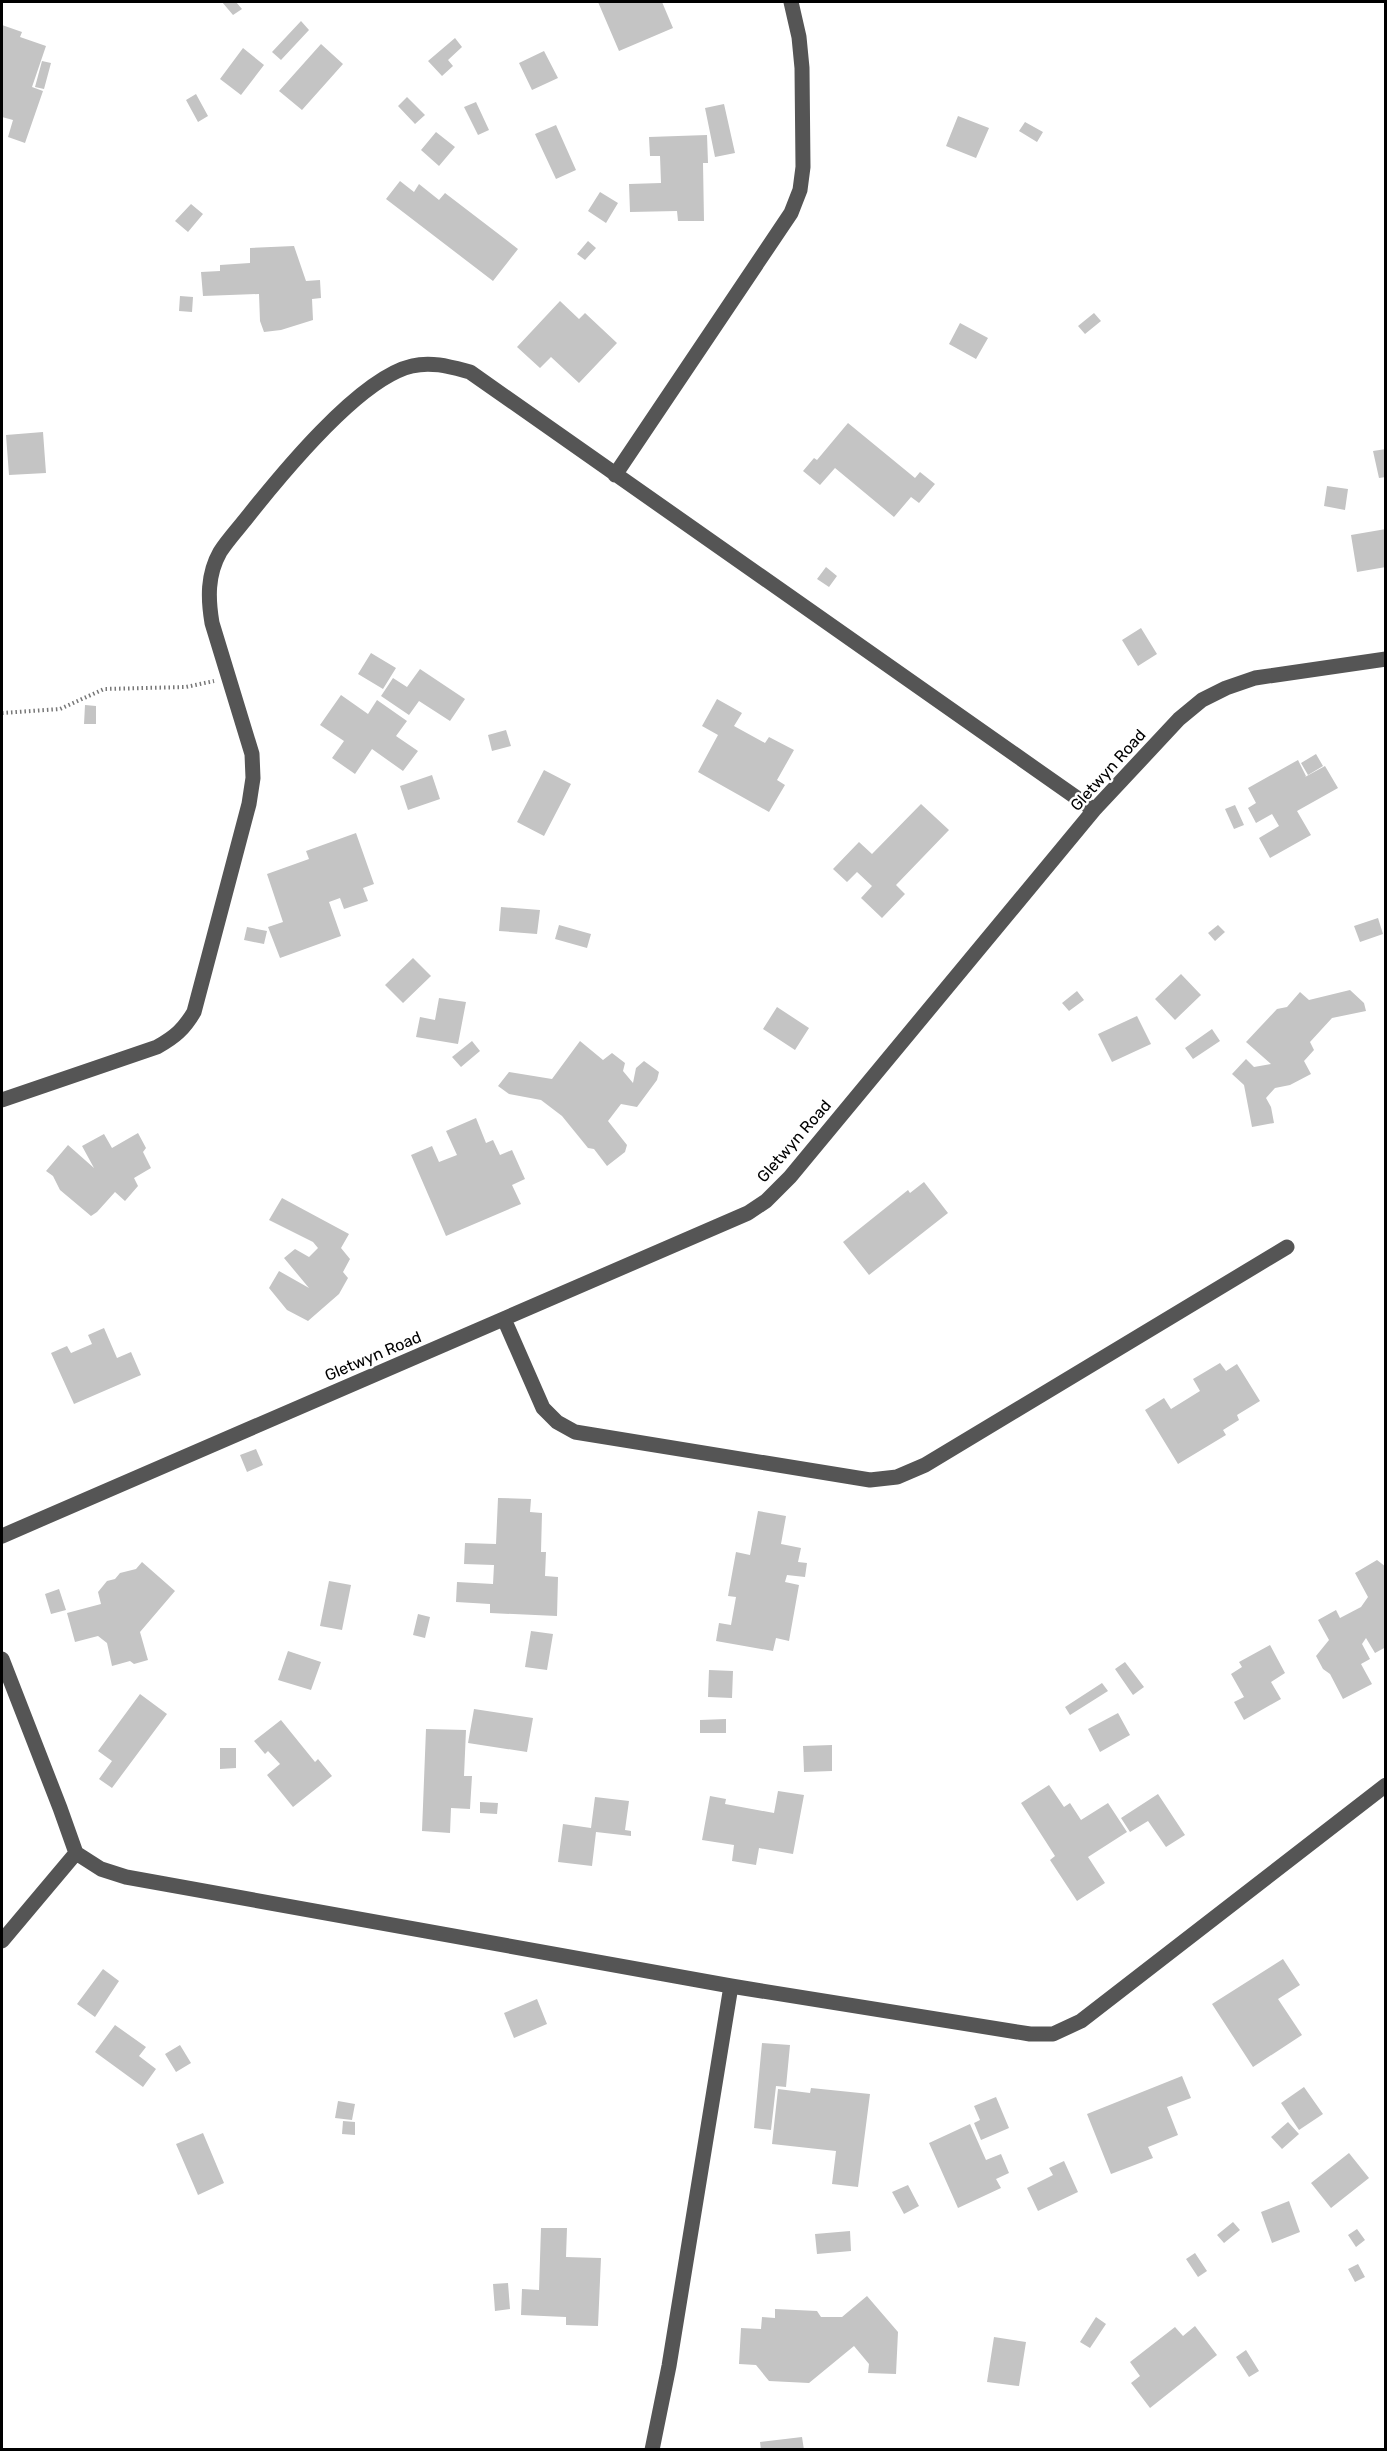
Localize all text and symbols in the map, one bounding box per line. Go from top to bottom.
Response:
street label: Gletwyn Road [1066,725,1150,815]
street label: Gletwyn Road [753,1096,835,1186]
street label: Gletwyn Road [322,1327,424,1385]

